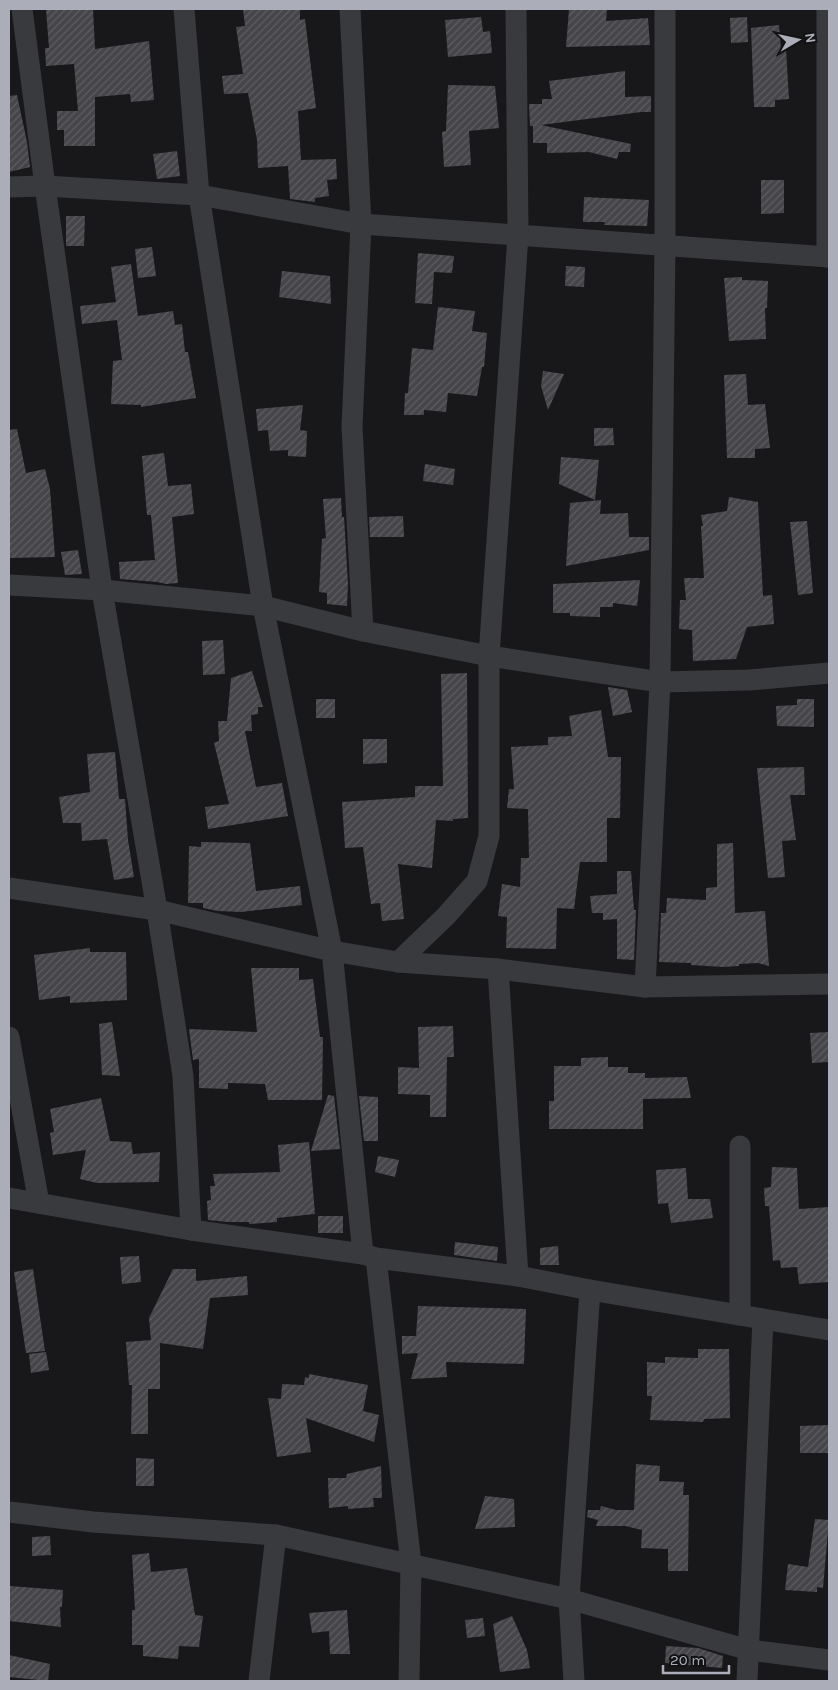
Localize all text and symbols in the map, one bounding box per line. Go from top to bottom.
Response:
north arrow [773,15,823,65]
text: N [801,32,820,44]
scale bar [663,1642,729,1674]
text: 20 m [670,1651,705,1669]

